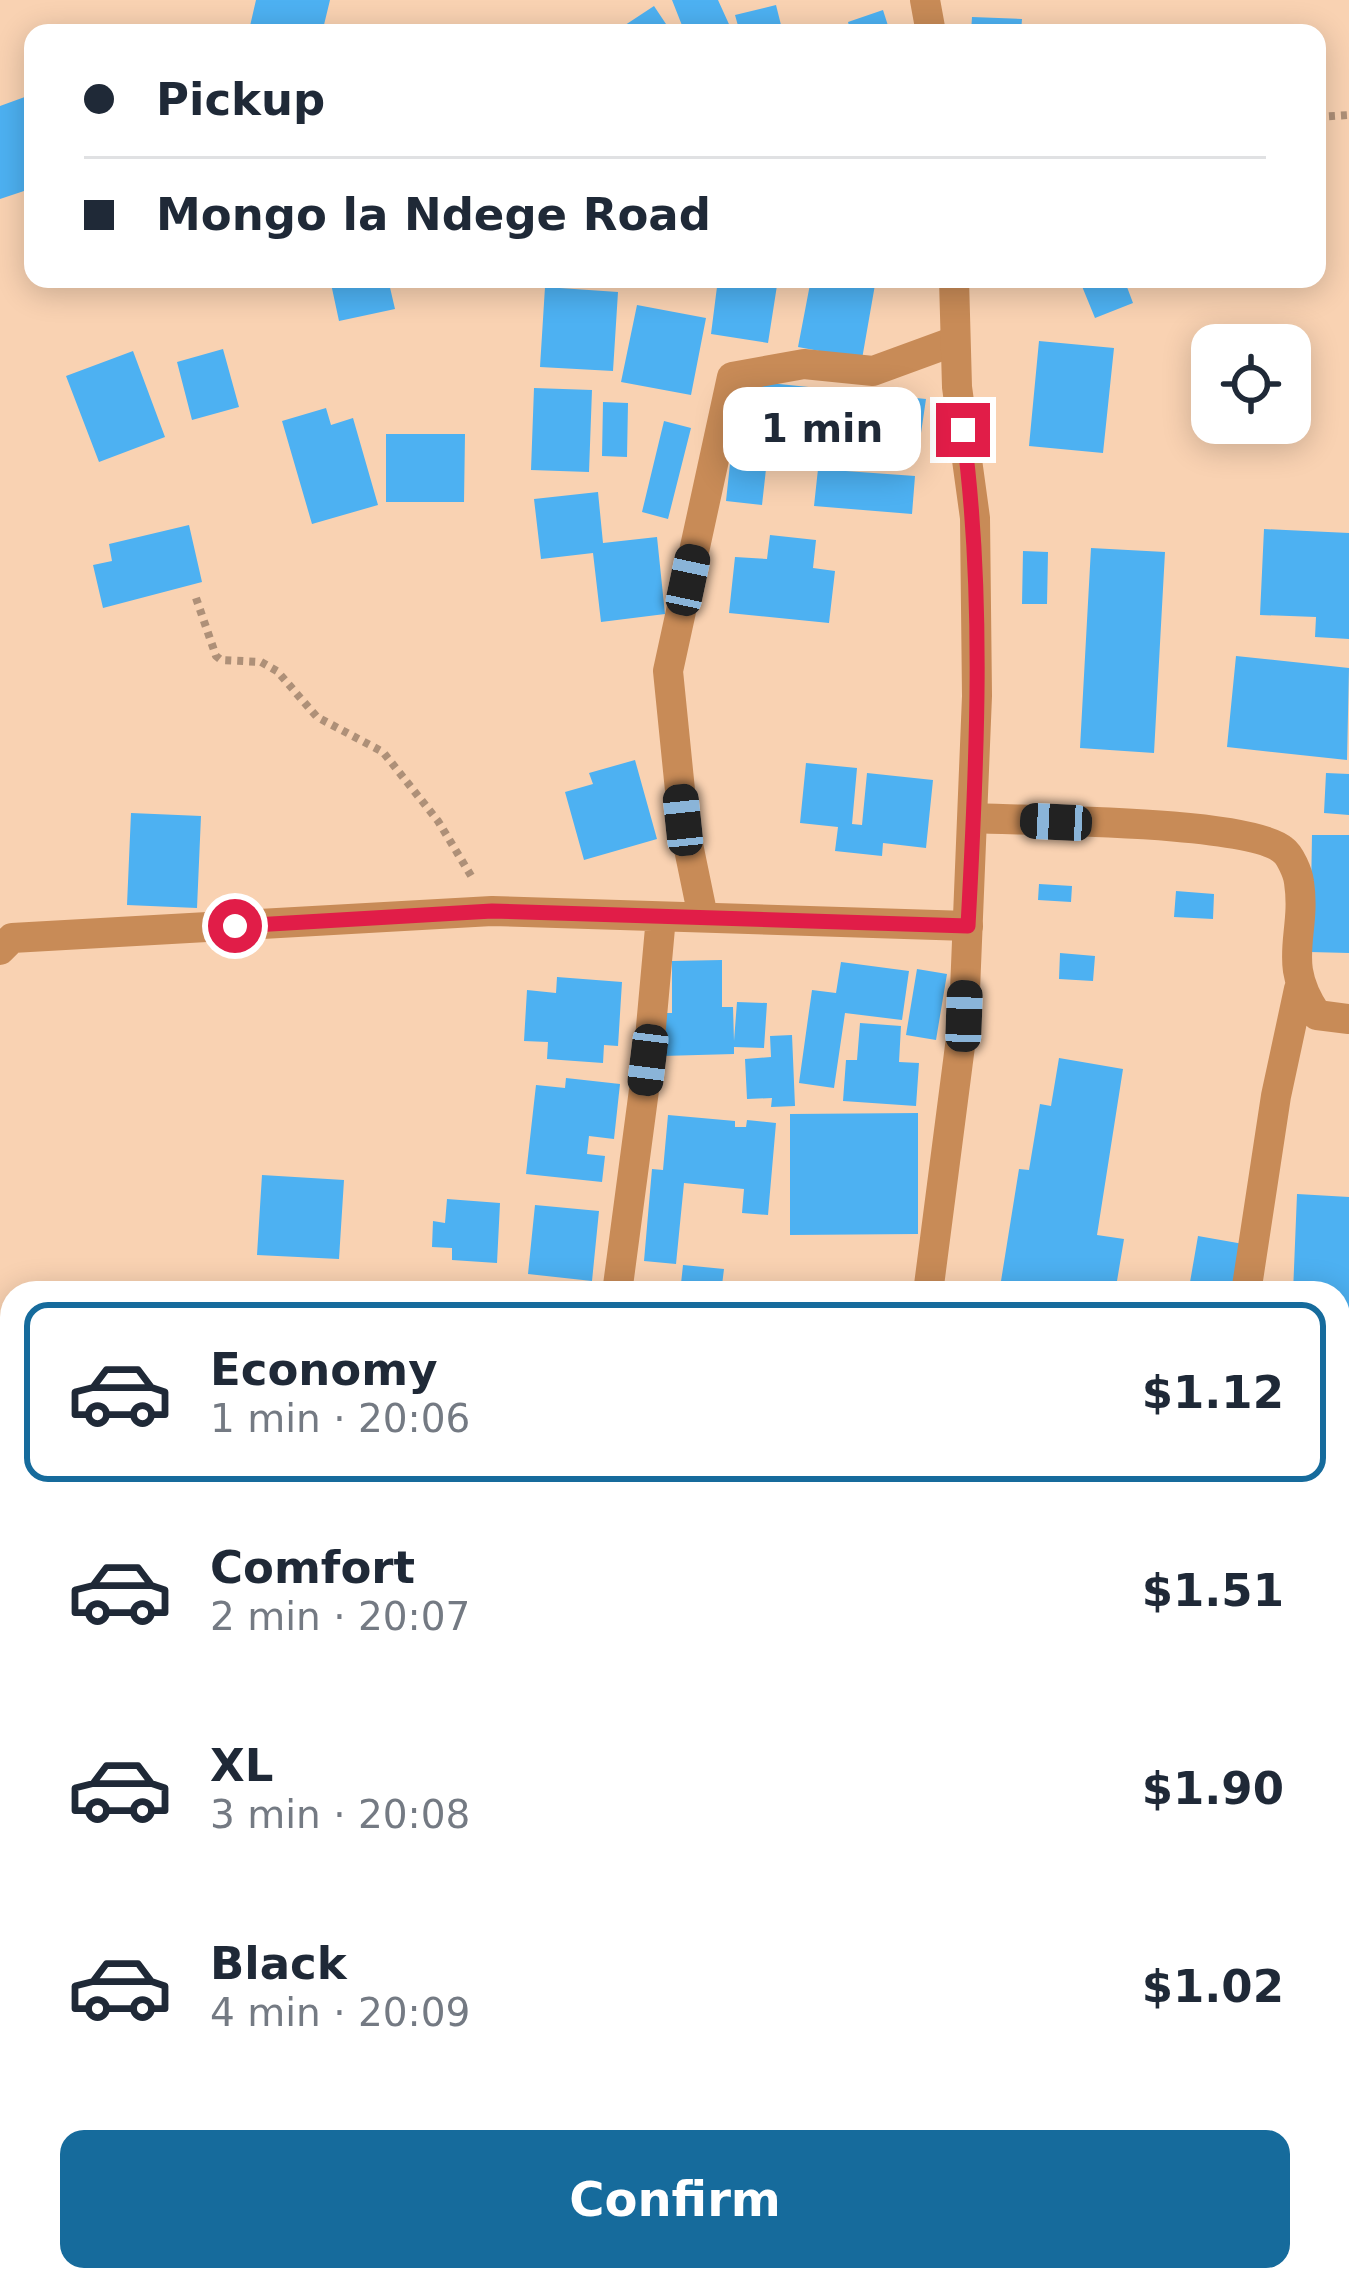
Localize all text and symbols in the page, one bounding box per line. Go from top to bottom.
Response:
text: Pickup [156,73,325,126]
text: Mongo la Ndege Road [156,188,711,241]
map controls [1191,324,1311,444]
button: locate [1191,324,1311,444]
callout: 1 min [723,388,921,472]
route end [936,403,990,457]
text: 1 min [761,406,883,451]
car [663,541,713,619]
car [661,782,705,858]
car [1019,802,1093,842]
route start [208,899,262,953]
car [945,979,983,1053]
car [626,1022,670,1098]
icon: car [66,1338,174,1446]
text: Economy [210,1343,438,1396]
text: $1.12 [1142,1366,1284,1419]
text: 1 min · 20:06 [210,1396,470,1441]
icon: car [66,1536,174,1644]
text: Comfort [210,1541,415,1594]
text: $1.51 [1142,1564,1284,1617]
text: 2 min · 20:07 [210,1594,470,1639]
icon: car [66,1734,174,1842]
text: XL [210,1739,273,1792]
text: $1.90 [1142,1762,1284,1815]
text: 3 min · 20:08 [210,1792,470,1837]
icon: car [66,1932,174,2040]
text: Black [210,1937,347,1990]
text: $1.02 [1142,1960,1284,2013]
text: 4 min · 20:09 [210,1990,470,2035]
button: Confirm [60,2130,1290,2268]

